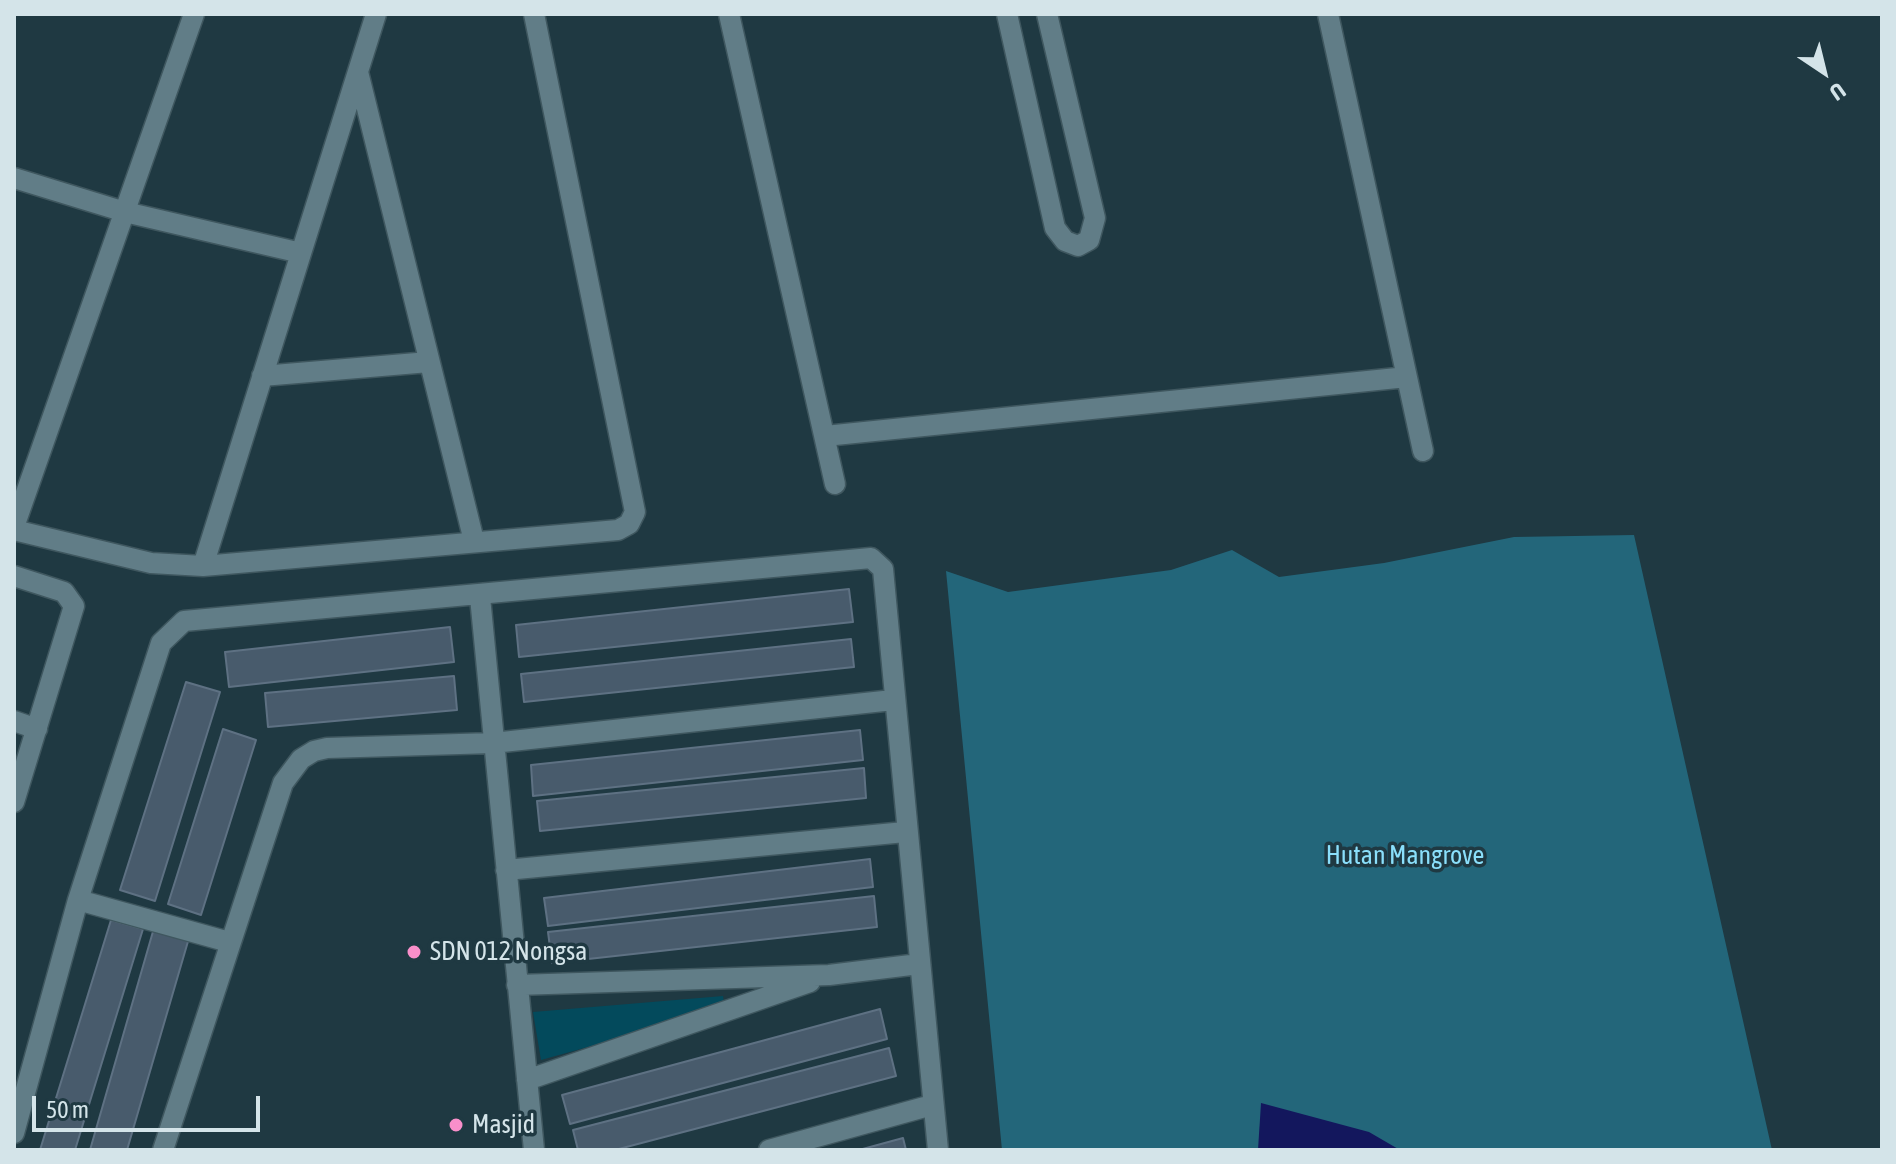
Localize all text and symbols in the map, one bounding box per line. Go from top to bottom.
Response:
north arrow [1784,32,1864,112]
text: U [1825,77,1851,106]
park label: Hutan Mangrove [1326,840,1484,872]
place label: SDN 012 Nongsa [430,936,587,968]
marker: SDN 012 Nongsa [405,943,423,961]
scale bar [36,1080,264,1130]
text: 50 m [46,1096,89,1123]
place label: Masjid [472,1109,535,1141]
marker: Masjid [447,1116,465,1134]

